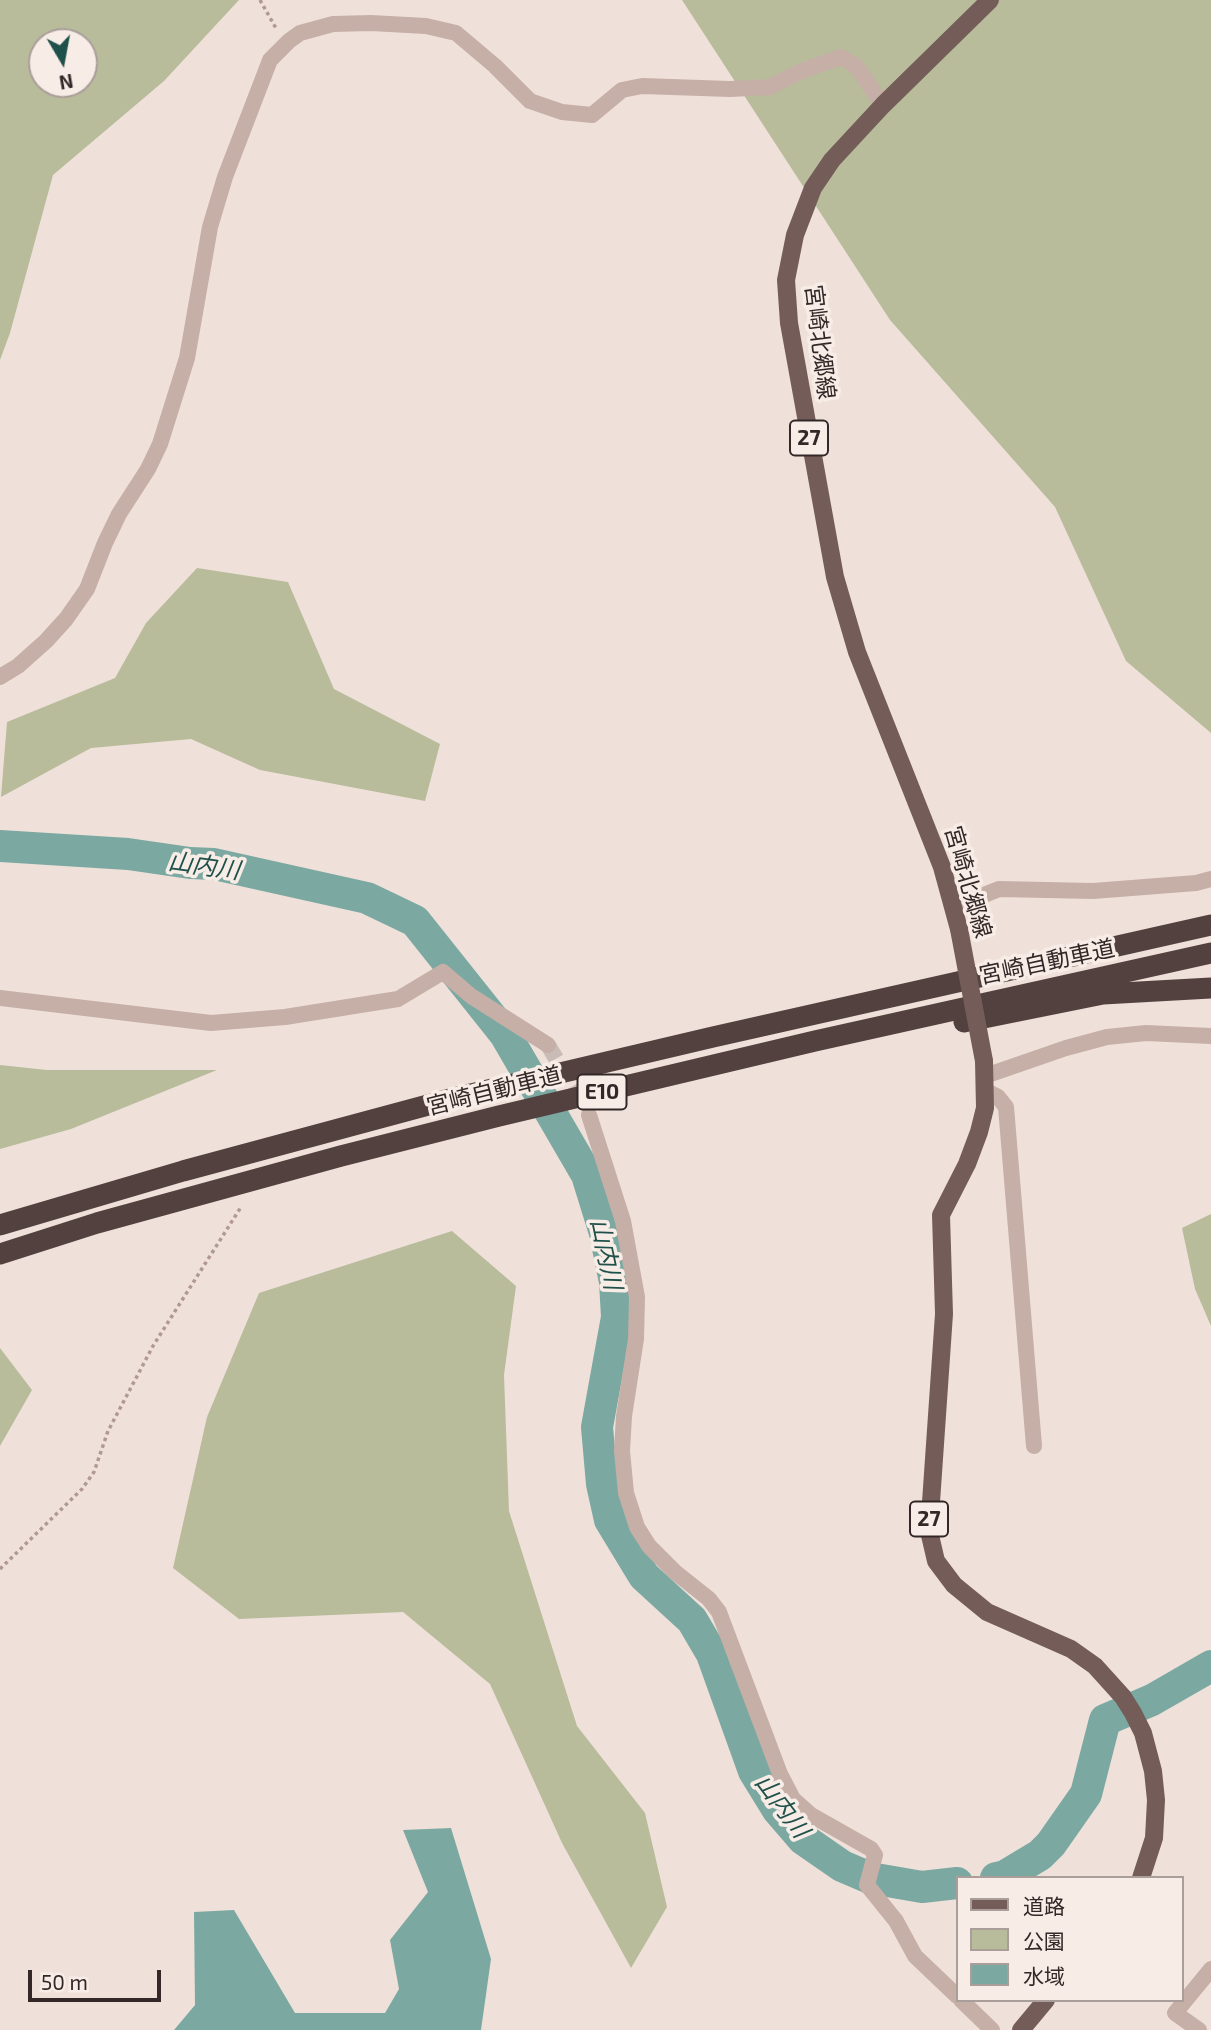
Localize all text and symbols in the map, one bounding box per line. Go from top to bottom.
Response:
north arrow [28,28,98,98]
text: N [58,70,75,95]
street label: 宮崎北郷線 [799,283,841,401]
road number: 27 [790,420,828,456]
street label: 宮崎北郷線 [939,823,997,941]
water label: 山内川 [166,847,242,885]
street label: 宮崎自動車道 [977,934,1117,990]
street label: 宮崎自動車道 [424,1061,564,1121]
road number: E10 [578,1074,626,1110]
water label: 山内川 [584,1216,628,1292]
road number: 27 [910,1502,948,1536]
water label: 山内川 [749,1769,815,1843]
legend [956,1876,1183,2002]
text: 道路 [1023,1893,1065,1918]
text: 公園 [1023,1928,1065,1953]
scale bar [32,1956,164,2000]
text: 水域 [1023,1963,1065,1988]
text: 50 m [41,1969,88,1994]

